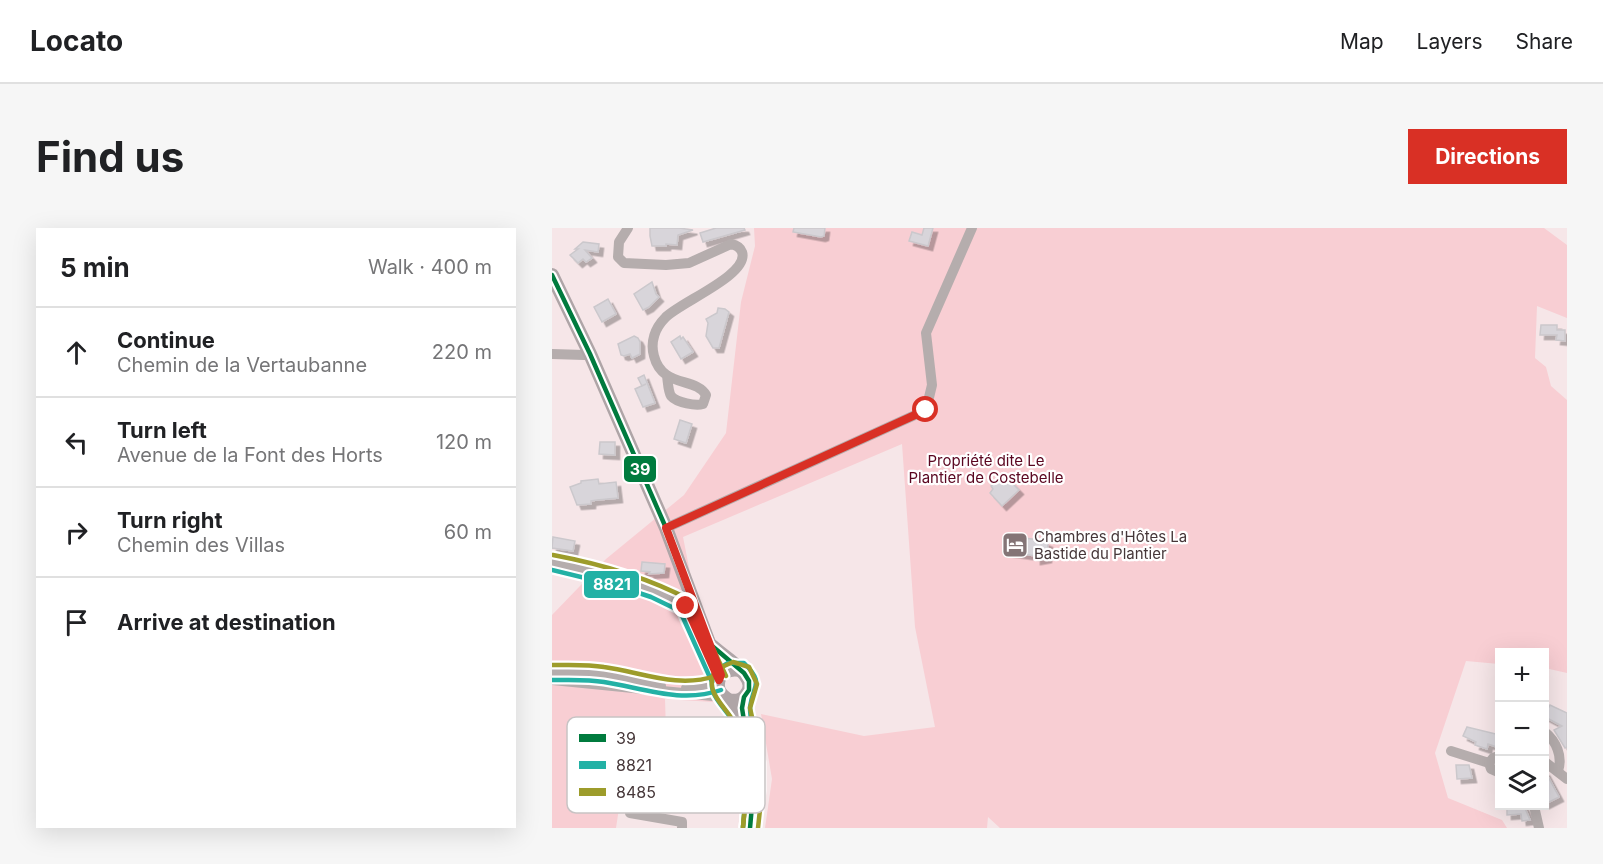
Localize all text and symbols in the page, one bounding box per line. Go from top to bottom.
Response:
text: Locato [30,24,123,58]
text: Map [1340,29,1384,54]
text: Layers [1417,29,1483,54]
text: Share [1516,29,1573,54]
button: Directions [1408,129,1567,184]
text: Find us [36,131,184,182]
text: 5 min [60,252,130,283]
text: Walk · 400 m [368,255,492,279]
text: Continue [117,327,215,353]
icon: ahead [60,336,93,369]
text: 220 m [432,340,492,364]
text: Chemin de la Vertaubanne [117,353,367,377]
route start [912,396,938,422]
text: Turn left [117,417,207,443]
icon: left [60,426,93,459]
text: 120 m [436,430,492,454]
text: Avenue de la Font des Horts [117,443,383,467]
park label: Propriété dite Le Plantier de Costebelle [908,451,1064,487]
line badge: 39 [623,455,657,483]
text: 39 [630,459,650,479]
text: Turn right [117,507,223,533]
icon: right [60,516,93,549]
text: 60 m [444,520,492,544]
place label: Chambres d'Hôtes La Bastide du Plantier [1034,527,1187,563]
hotel icon: Chambres d'Hôtes La Bastide du Plantier [1000,530,1030,560]
text: Chemin des Villas [117,533,285,557]
line badge: 8821 [583,570,640,599]
text: 8821 [593,574,631,594]
route end [672,592,698,618]
icon: arrive [60,606,93,639]
text: Arrive at destination [117,609,336,635]
map controls [1495,648,1549,810]
button: + [1495,648,1549,702]
button: − [1495,702,1549,756]
legend [567,717,765,813]
text: 39 [616,728,636,748]
text: 8821 [616,755,652,775]
button: layers [1495,756,1549,810]
text: 8485 [616,782,656,802]

